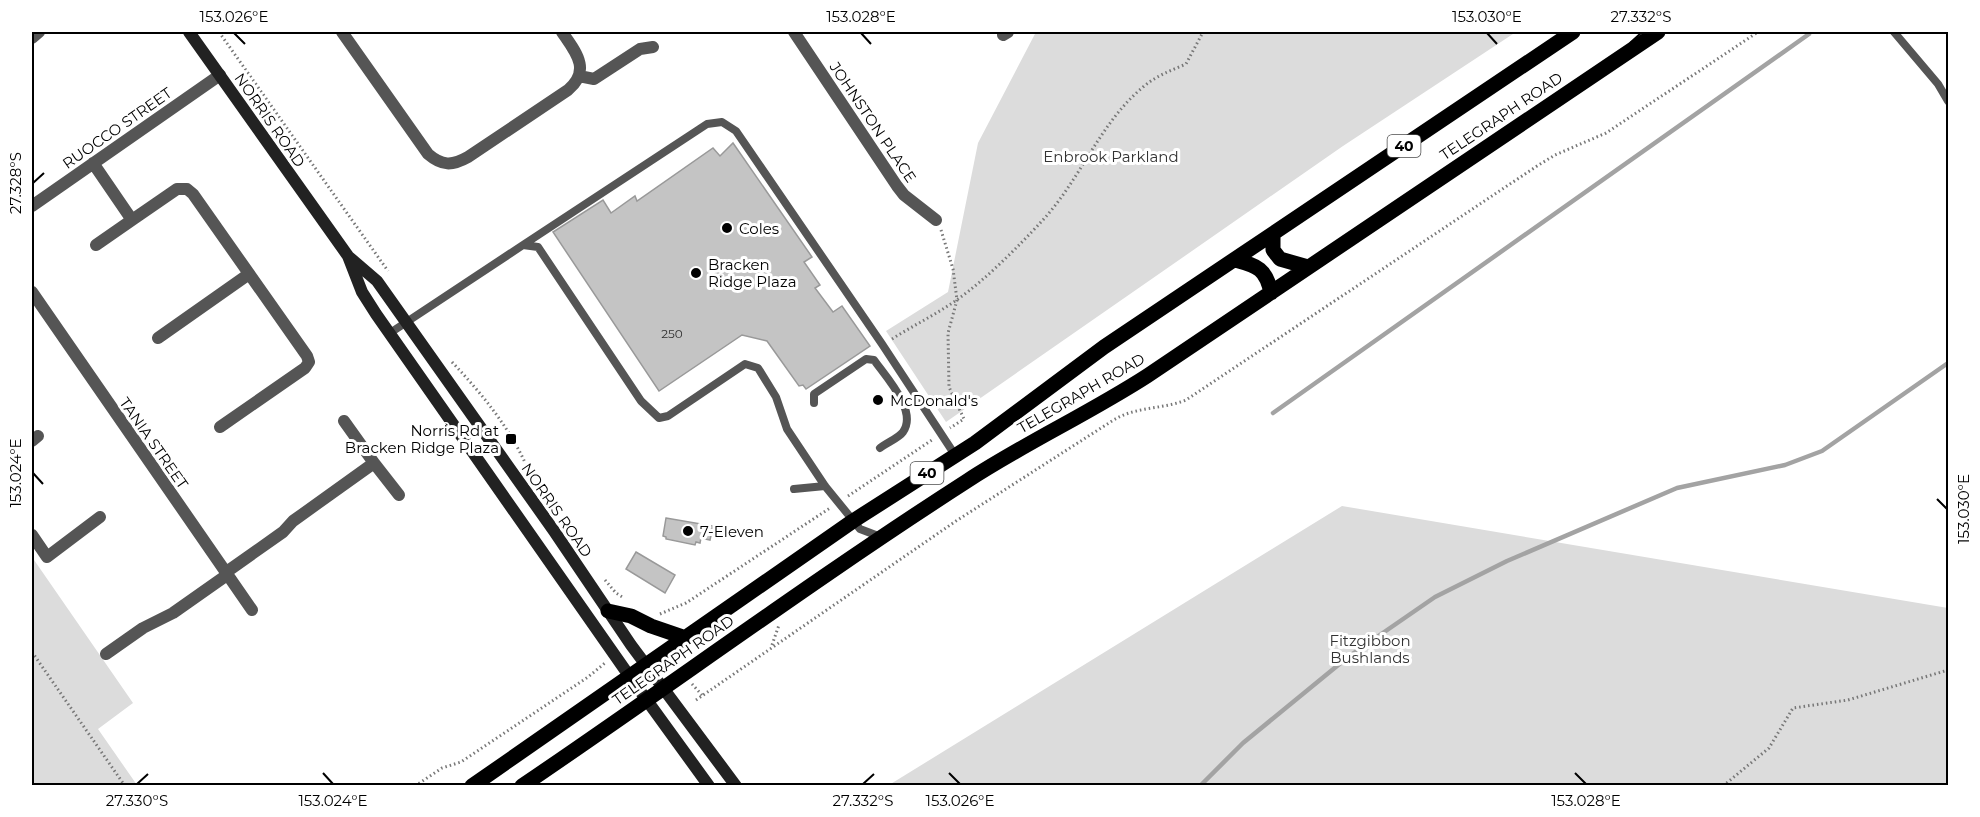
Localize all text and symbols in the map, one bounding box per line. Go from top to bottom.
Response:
text: 153.026°E [200,7,268,26]
text: 153.028°E [826,7,896,26]
text: 153.030°E [1452,7,1522,26]
text: 27.332°S [1611,7,1671,26]
street label: JOHNSTON PLACE [825,57,920,186]
street label: TELEGRAPH ROAD [1436,68,1566,164]
street label: NORRIS ROAD [231,69,309,171]
street label: RUOCCO STREET [59,83,176,173]
road number: 40 [1388,135,1420,157]
park label: Enbrook Parkland [1043,147,1179,166]
text: 27.328°S [6,152,25,214]
place label: Coles [739,219,779,238]
marker: Coles [720,221,734,235]
place label: Bracken Ridge Plaza [708,255,797,291]
marker: Bracken Ridge Plaza [689,266,703,280]
house number: 250 [661,326,683,341]
street label: TELEGRAPH ROAD [1014,349,1148,437]
place label: McDonald's [890,391,978,410]
marker: McDonald's [871,393,885,407]
street label: TANIA STREET [115,394,193,493]
place label: Norris Rd at Bracken Ridge Plaza [345,421,499,457]
marker: Norris Rd at Bracken Ridge Plaza [504,432,518,446]
text: 153.024°E [6,438,25,508]
street label: NORRIS ROAD [518,459,596,561]
road number: 40 [910,462,944,484]
text: 153.030°E [1954,474,1973,544]
place label: 7-Eleven [700,522,764,541]
marker: 7-Eleven [681,524,695,538]
street label: TELEGRAPH ROAD [609,611,737,709]
park label: Fitzgibbon Bushlands [1329,631,1411,667]
text: 27.330°S [106,791,168,810]
text: 153.024°E [298,791,368,810]
text: 27.332°S [833,791,893,810]
text: 153.026°E [926,791,994,810]
text: 153.028°E [1551,791,1621,810]

